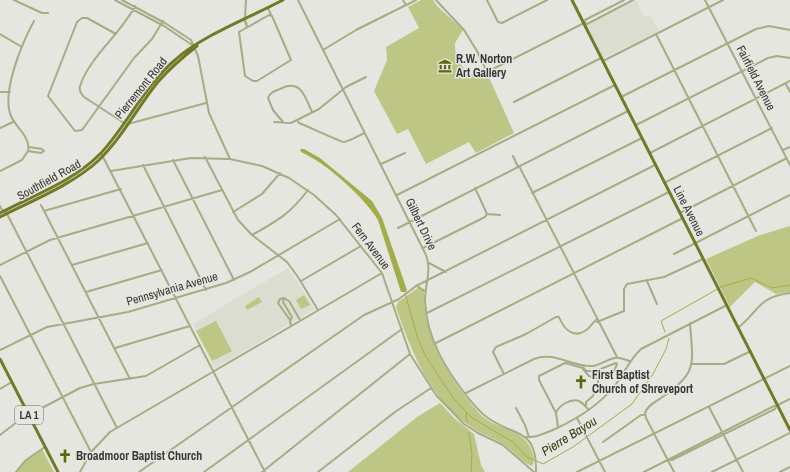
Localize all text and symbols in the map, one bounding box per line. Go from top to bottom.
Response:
street label: Fairfield Avenue [733,43,779,113]
place label: R.W. Norton Art Gallery [456,51,512,81]
street label: Pierremont Road [111,54,171,122]
museum icon: R.W. Norton Art Gallery [437,58,453,74]
street label: Southfield Road [14,156,84,204]
street label: Line Avenue [669,183,709,239]
street label: Gilbert Drive [402,195,440,253]
street label: Fern Avenue [348,219,394,273]
street label: Pennsylvania Avenue [124,268,220,310]
place label: First Baptist Church of Shreveport [592,367,694,397]
church icon: First Baptist Church of Shreveport [573,374,589,390]
road number: LA 1 [15,406,43,424]
water label: Pierre Bayou [538,412,600,460]
church icon: Broadmoor Baptist Church [57,448,73,464]
place label: Broadmoor Baptist Church [76,448,202,464]

